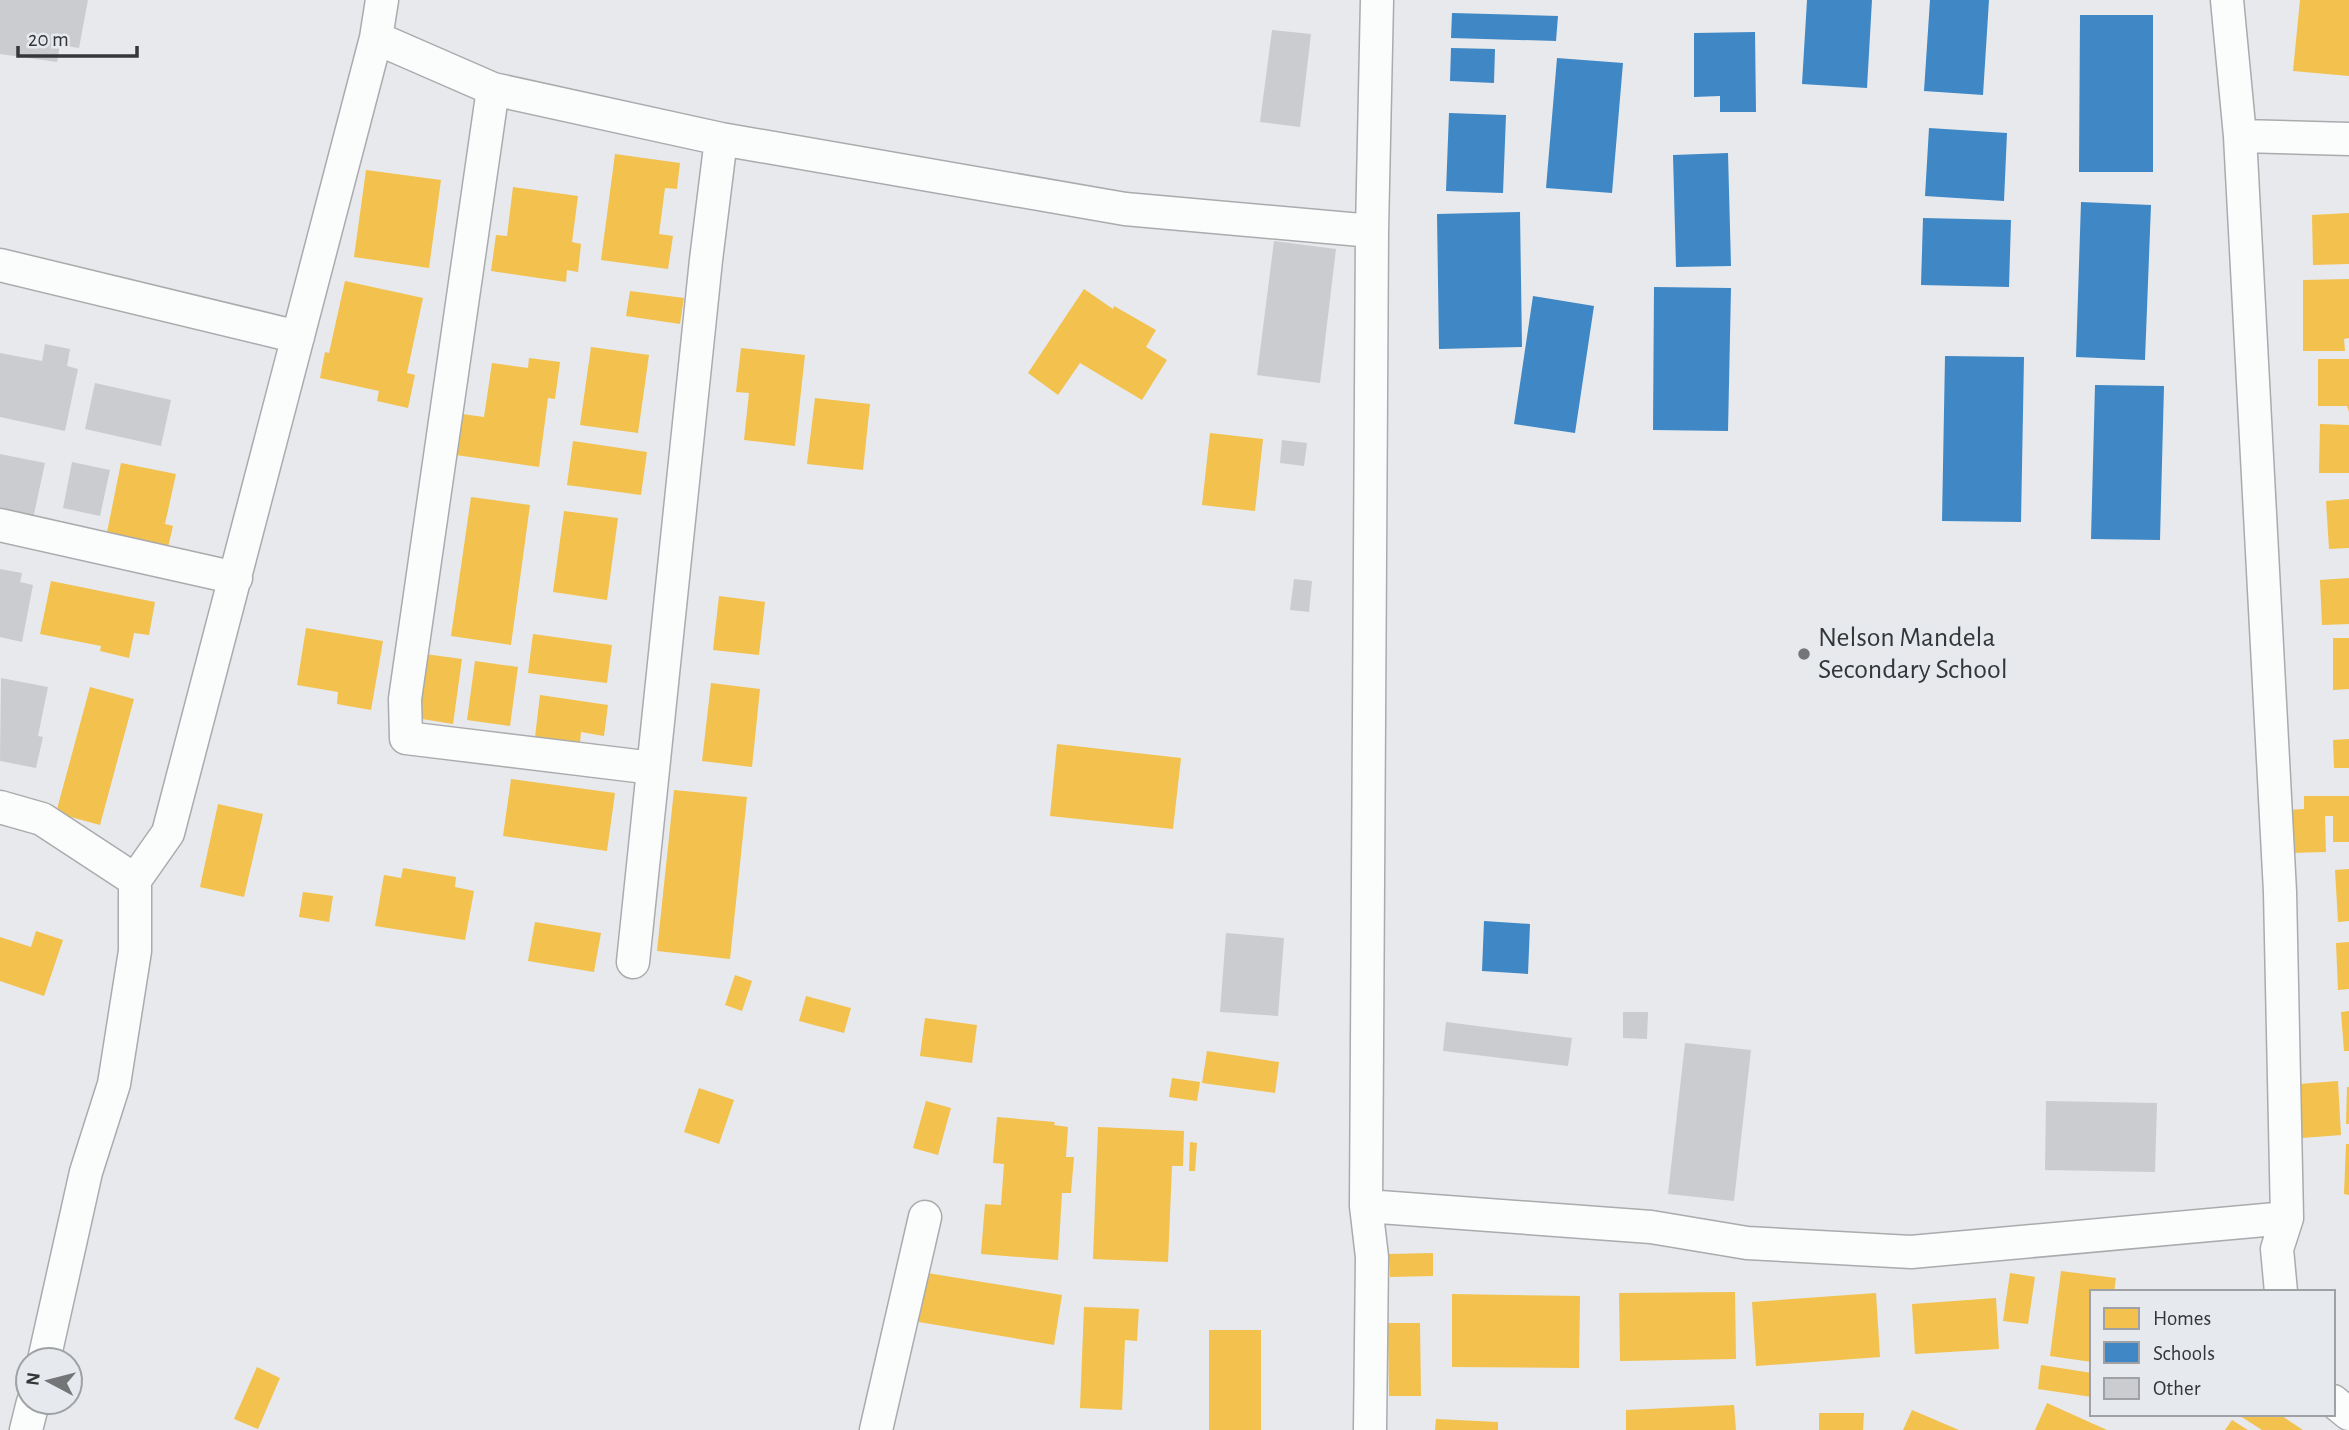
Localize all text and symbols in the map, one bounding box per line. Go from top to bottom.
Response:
scale bar [18,14,136,58]
text: 20 m [28,29,69,50]
place label: Nelson Mandela Secondary School [1818,624,2008,684]
marker: Nelson Mandela Secondary School [1796,646,1812,662]
legend [2090,1290,2335,1416]
text: Homes [2153,1308,2211,1329]
text: Schools [2153,1343,2215,1364]
north arrow [14,1346,84,1416]
text: N [23,1371,44,1387]
text: Other [2153,1378,2201,1399]

